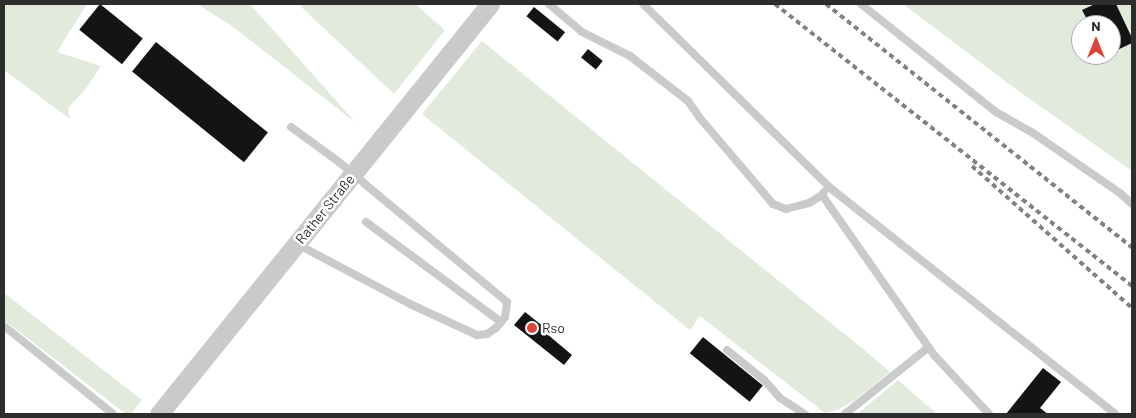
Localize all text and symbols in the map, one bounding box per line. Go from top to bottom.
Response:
north arrow [1071,15,1121,65]
text: N [1091,17,1101,34]
street label: Rather Straße [292,171,358,247]
place label: Rso [542,320,565,336]
marker: Rso [526,322,538,334]

